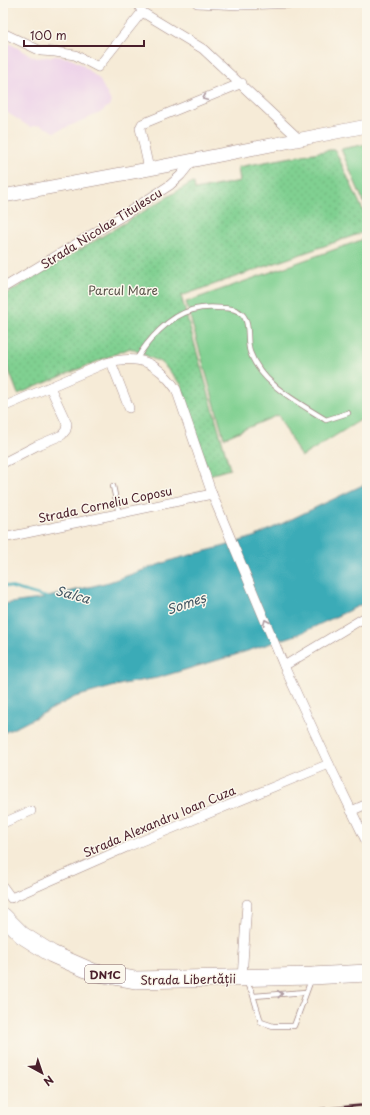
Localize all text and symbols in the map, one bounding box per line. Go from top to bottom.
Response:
scale bar [24,22,144,48]
text: 100 m [30,26,67,44]
one-way arrow [202,93,209,101]
street label: Strada Nicolae Titulescu [37,183,165,273]
park label: Parcul Mare [88,281,158,299]
street label: Strada Corneliu Coposu [36,481,174,527]
water label: Salca [54,580,93,608]
water label: Someș [164,587,210,619]
one-way arrow [263,619,271,627]
street label: Strada Alexandru Ioan Cuza [80,780,239,861]
road number: DN1C [85,965,125,983]
street label: Strada Libertății [140,969,236,989]
one-way arrow [277,990,283,999]
north arrow [22,1053,62,1093]
text: N [40,1072,58,1091]

